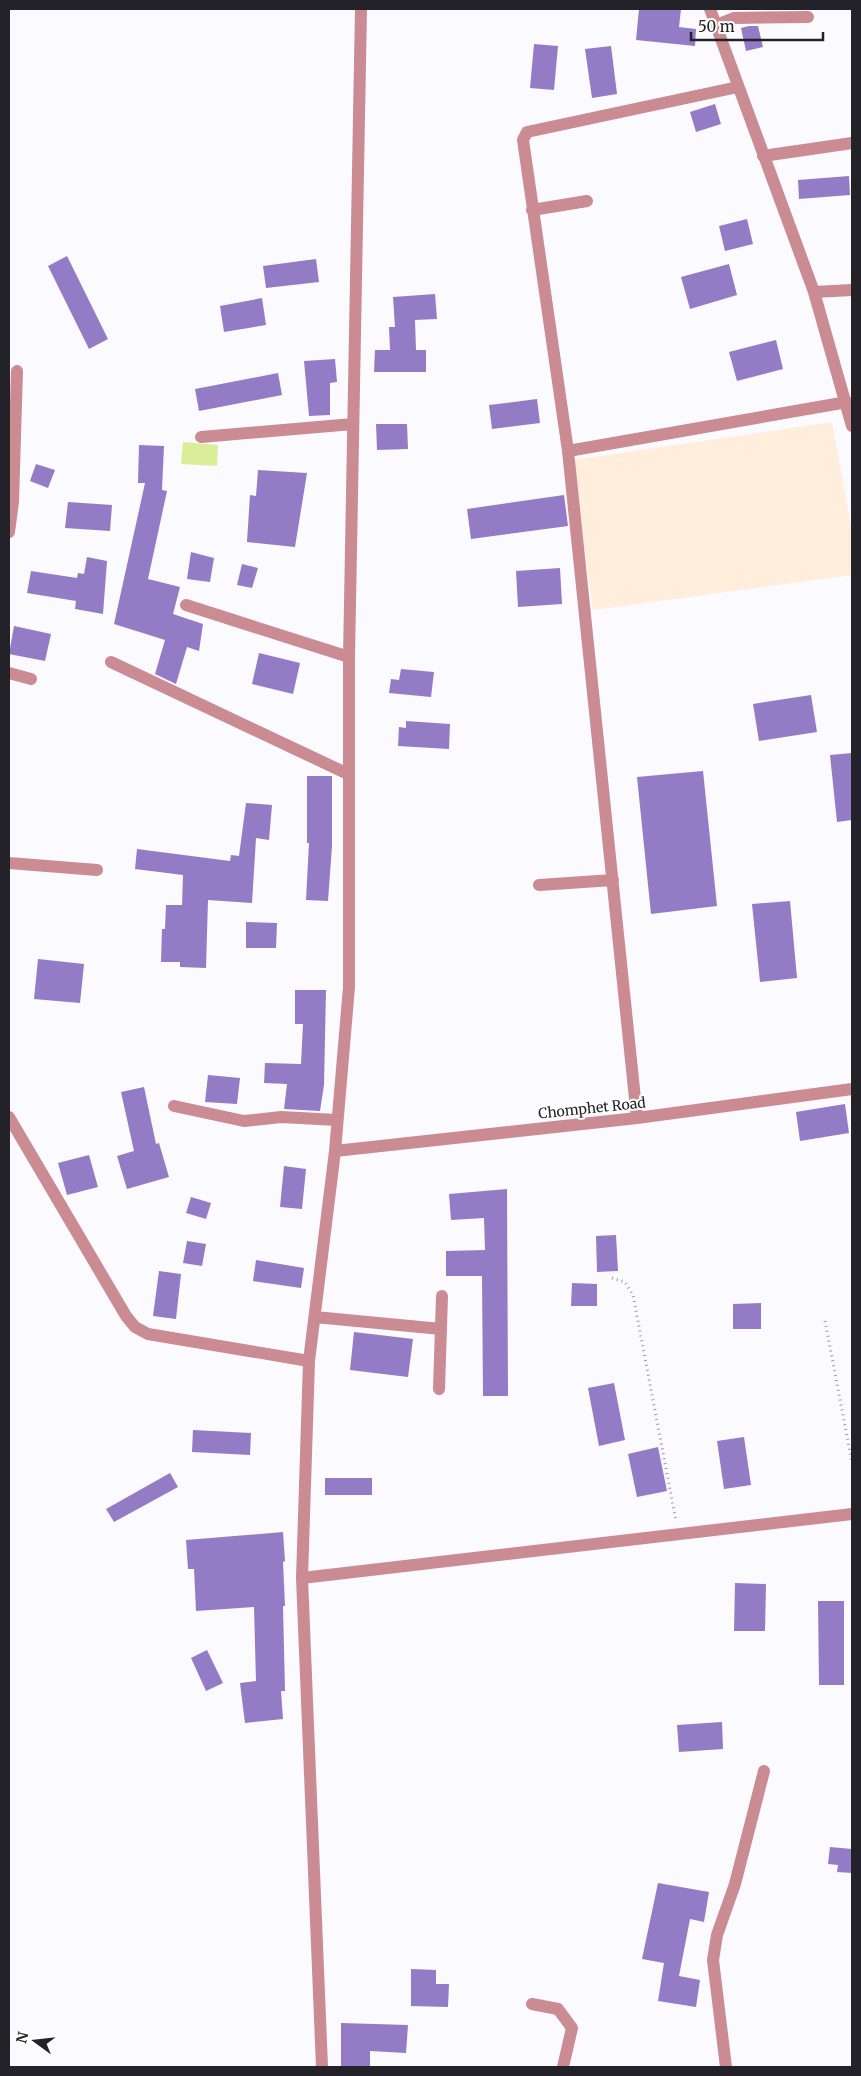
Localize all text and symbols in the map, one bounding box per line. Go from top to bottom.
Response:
scale bar [691,10,824,42]
text: 50 m [698,17,735,36]
street label: Chomphet Road [537,1093,647,1123]
north arrow [10,2016,60,2066]
text: N [12,2030,33,2045]

